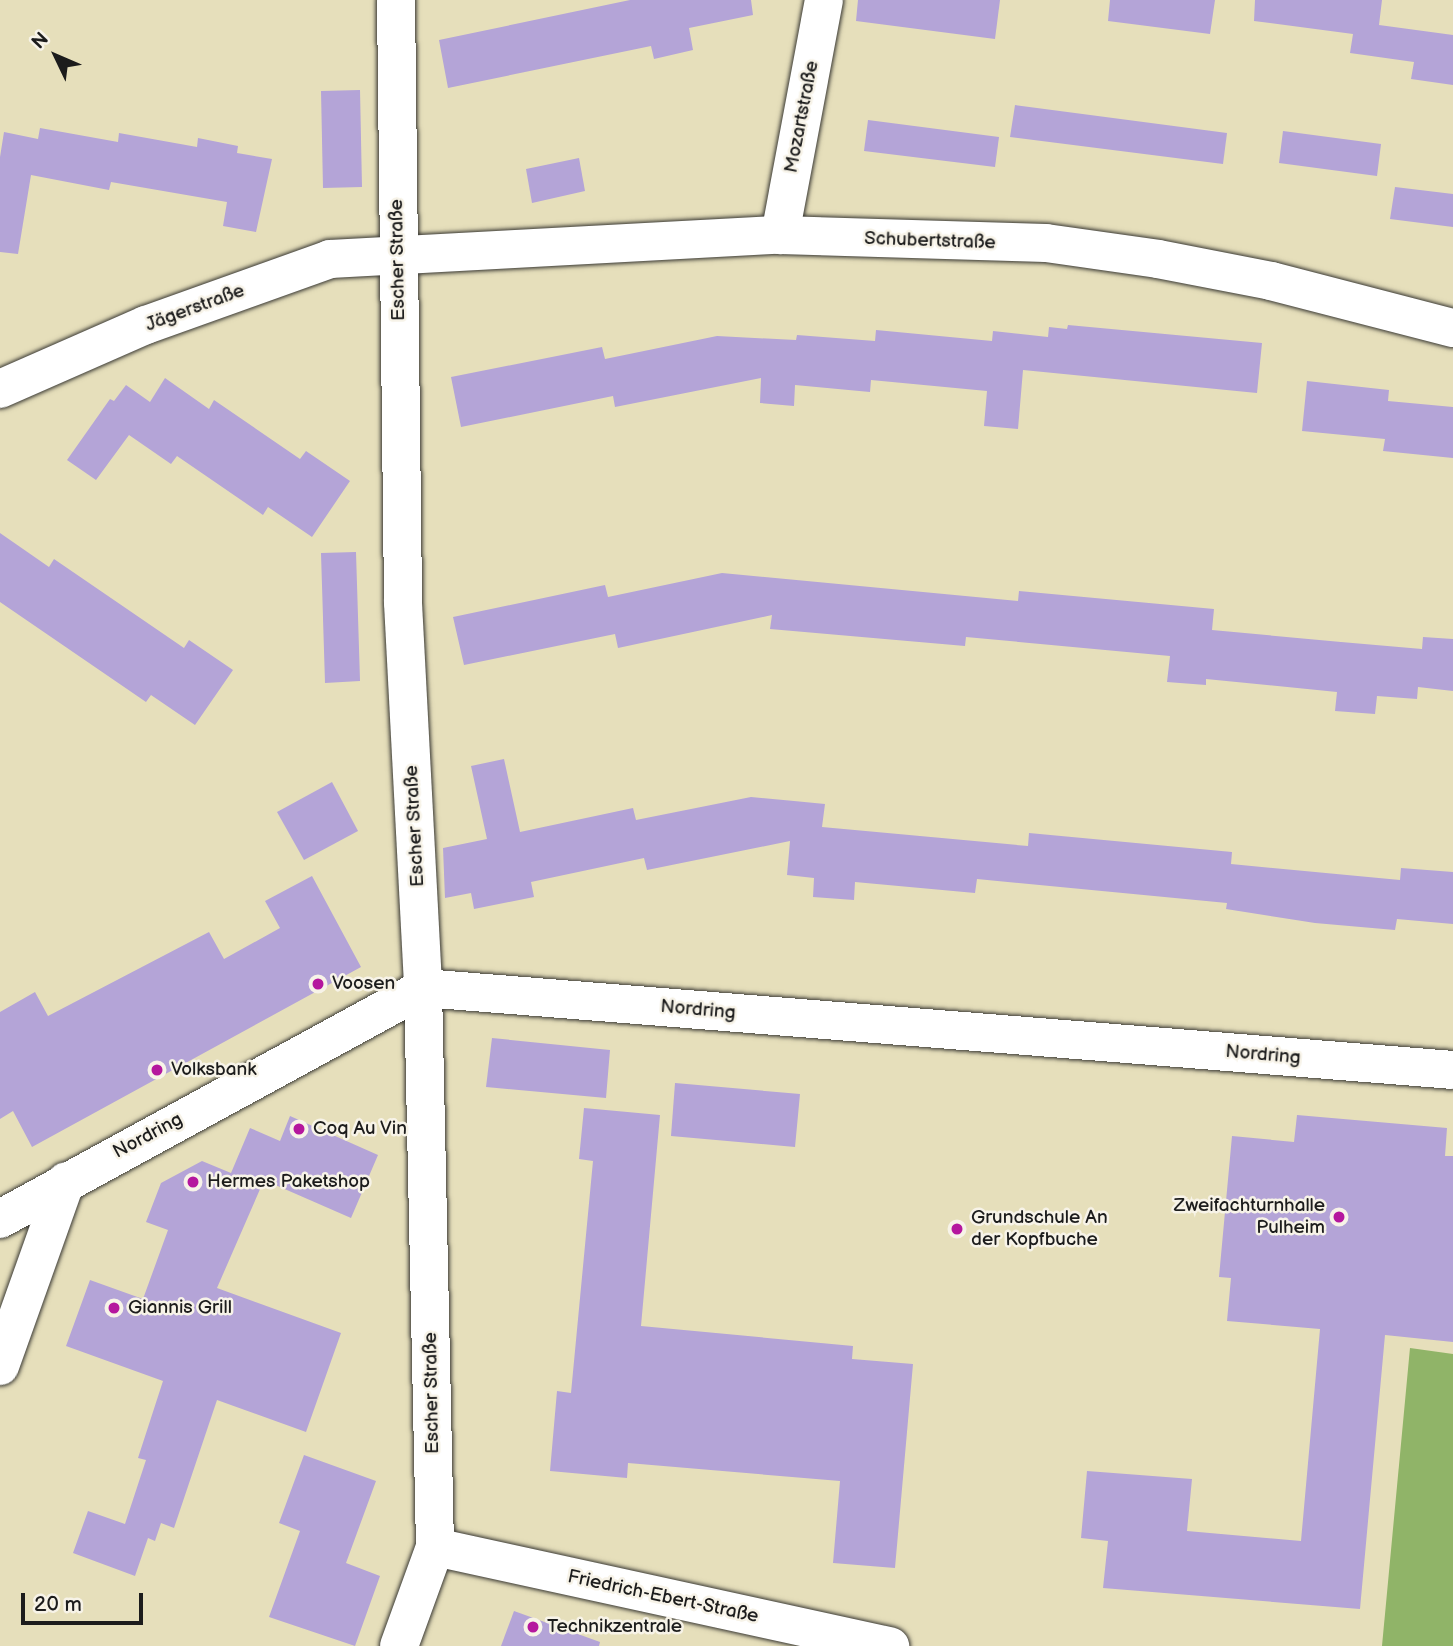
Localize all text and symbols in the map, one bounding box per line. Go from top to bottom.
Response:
north arrow [21,21,91,91]
text: N [27,28,54,54]
street label: Mozartstraße [780,59,824,175]
street label: Escher Straße [386,199,410,321]
street label: Schubertstraße [864,227,996,255]
street label: Jägerstraße [142,280,248,336]
street label: Escher Straße [400,764,430,888]
place label: Voosen [332,973,395,995]
marker: Voosen [310,976,326,992]
street label: Nordring [659,995,737,1025]
street label: Nordring [1224,1040,1302,1070]
place label: Volksbank [171,1059,256,1081]
marker: Volksbank [149,1062,165,1078]
street label: Nordring [109,1108,187,1164]
place label: Coq Au Vin [313,1118,408,1140]
marker: Coq Au Vin [291,1121,307,1137]
place label: Hermes Paketshop [207,1171,370,1193]
marker: Hermes Paketshop [185,1174,201,1190]
place label: Zweifachturnhalle Pulheim [1174,1195,1325,1239]
place label: Grundschule An der Kopfbuche [971,1207,1108,1251]
marker: Zweifachturnhalle Pulheim [1331,1209,1347,1225]
marker: Grundschule An der Kopfbuche [949,1221,965,1237]
place label: Giannis Grill [128,1297,232,1319]
marker: Giannis Grill [106,1300,122,1316]
street label: Escher Straße [420,1332,444,1454]
street label: Friedrich-Ebert-Straße [566,1566,760,1628]
scale bar [24,1580,147,1624]
text: 20 m [34,1592,82,1617]
place label: Technikzentrale [547,1616,682,1638]
marker: Technikzentrale [525,1619,541,1635]

